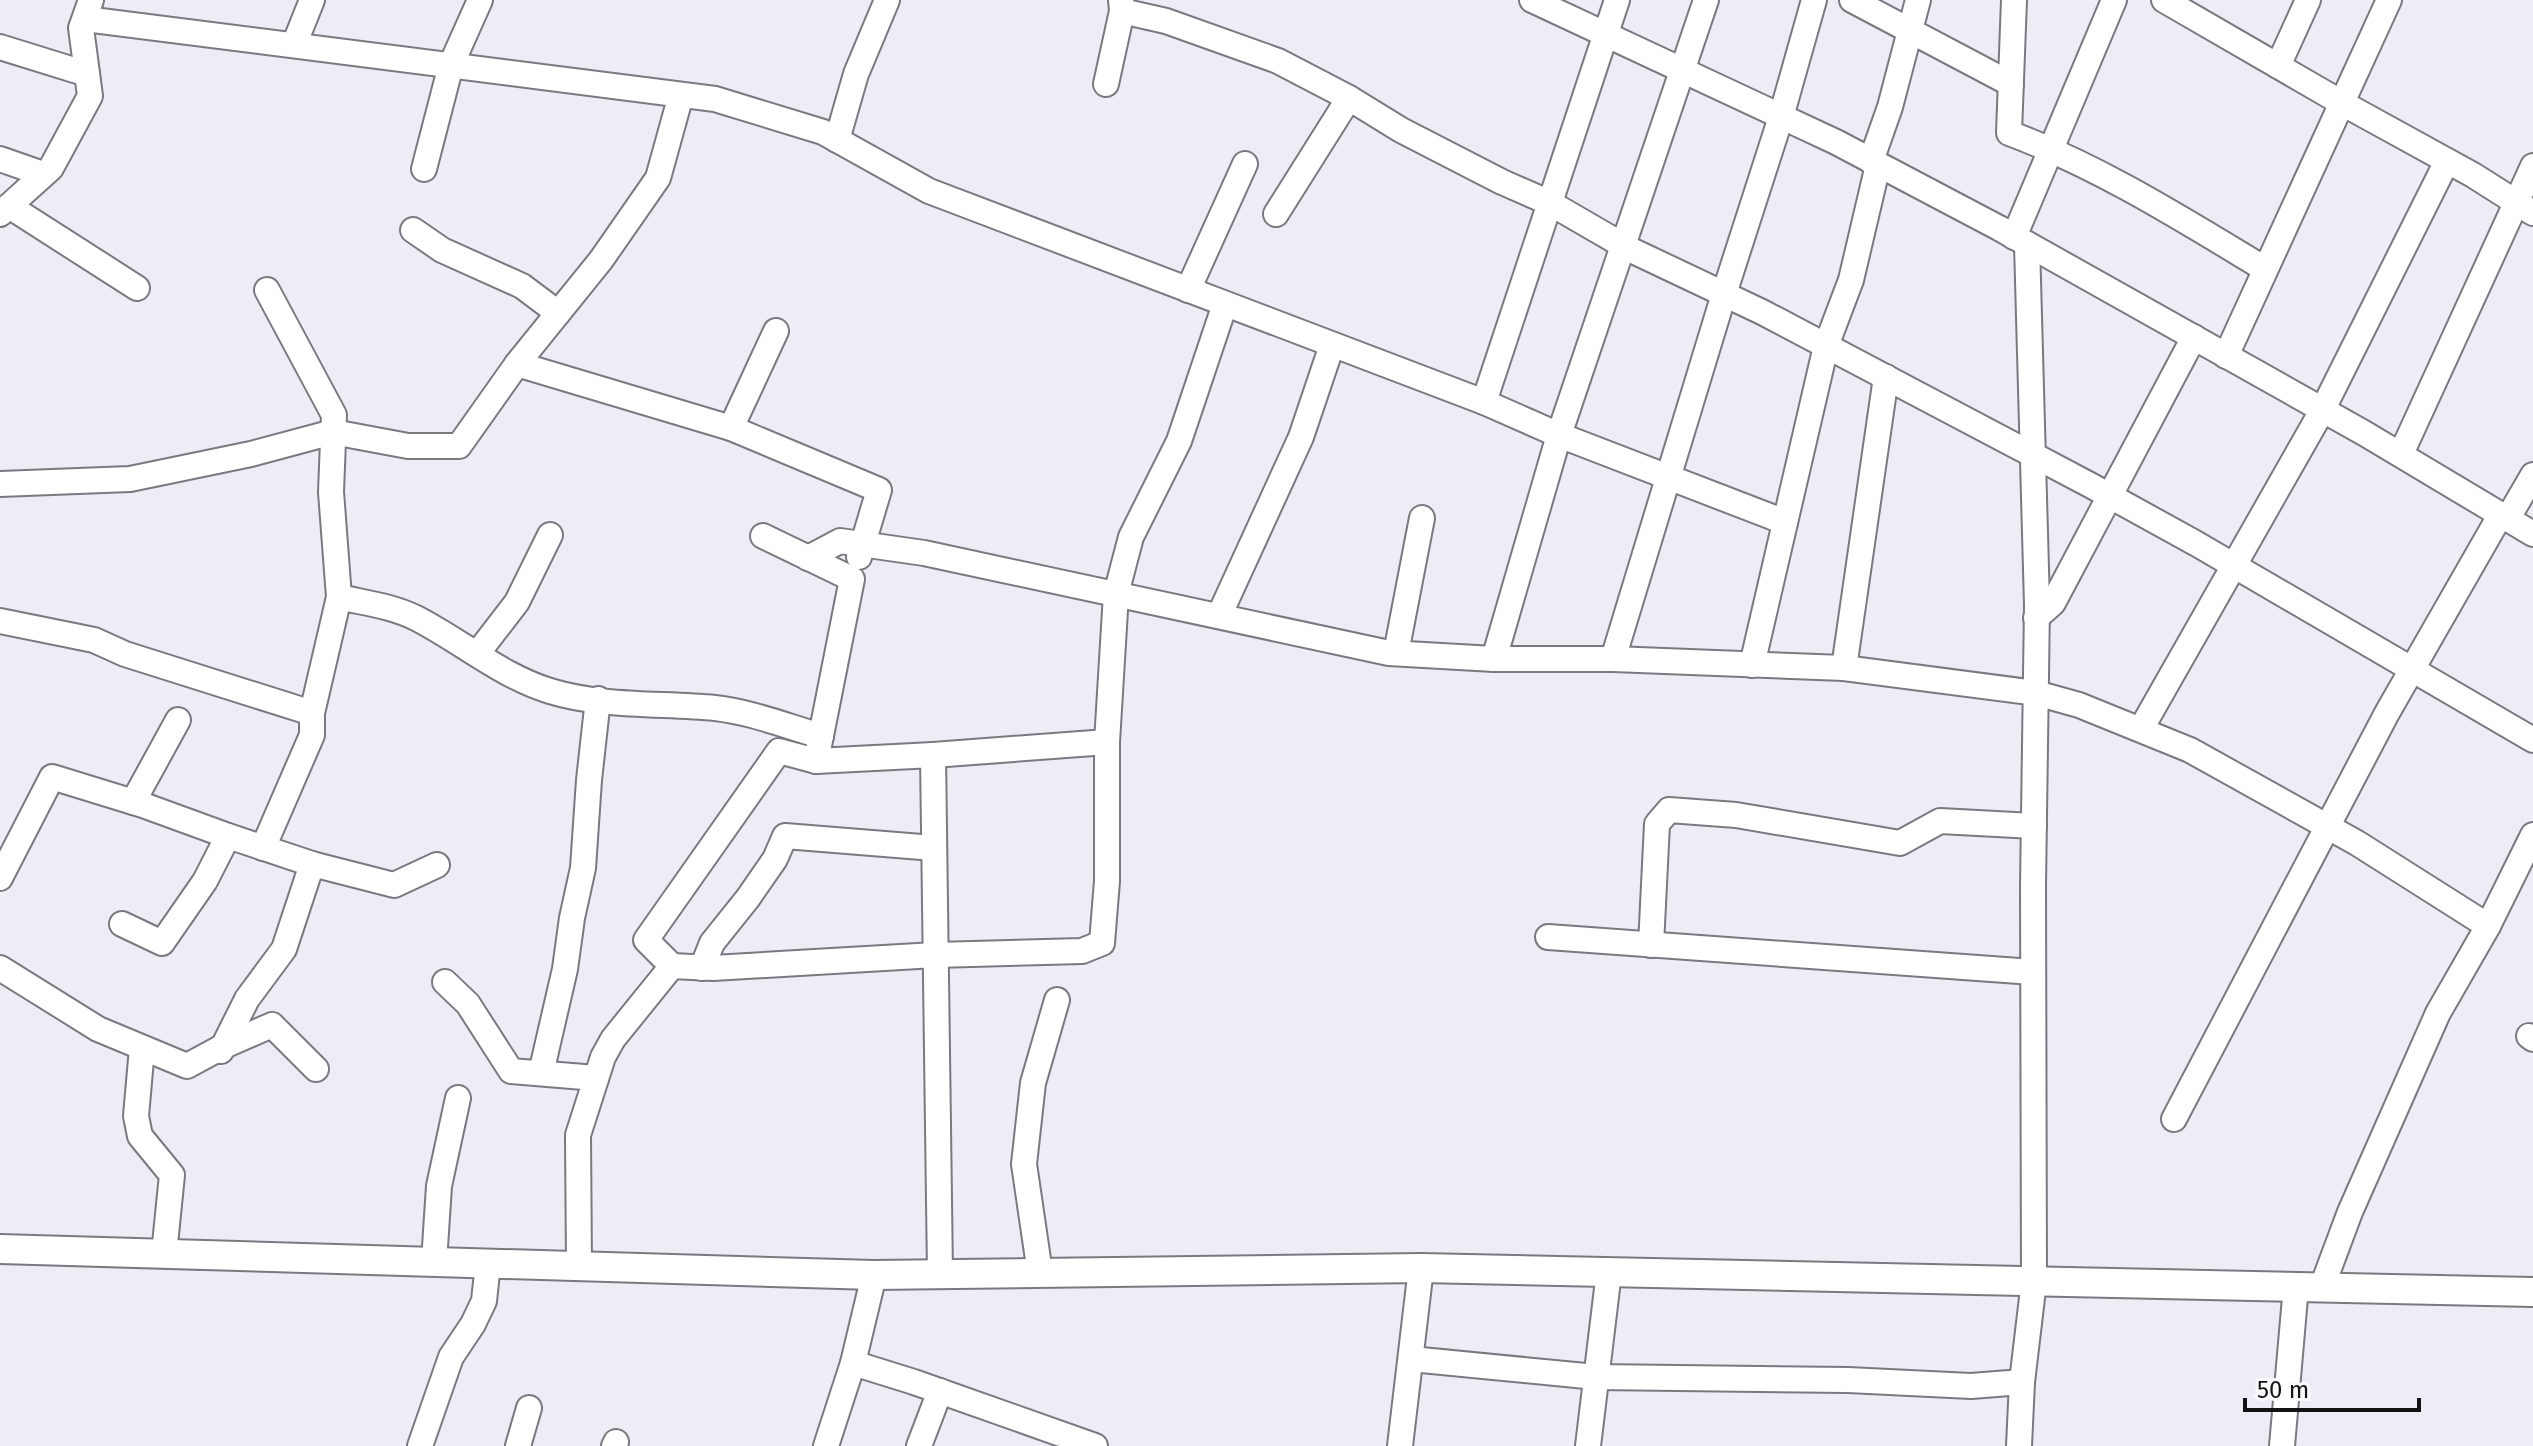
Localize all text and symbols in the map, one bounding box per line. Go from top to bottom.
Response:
scale bar [2245,1362,2419,1412]
text: 50 m [2257,1376,2309,1404]

